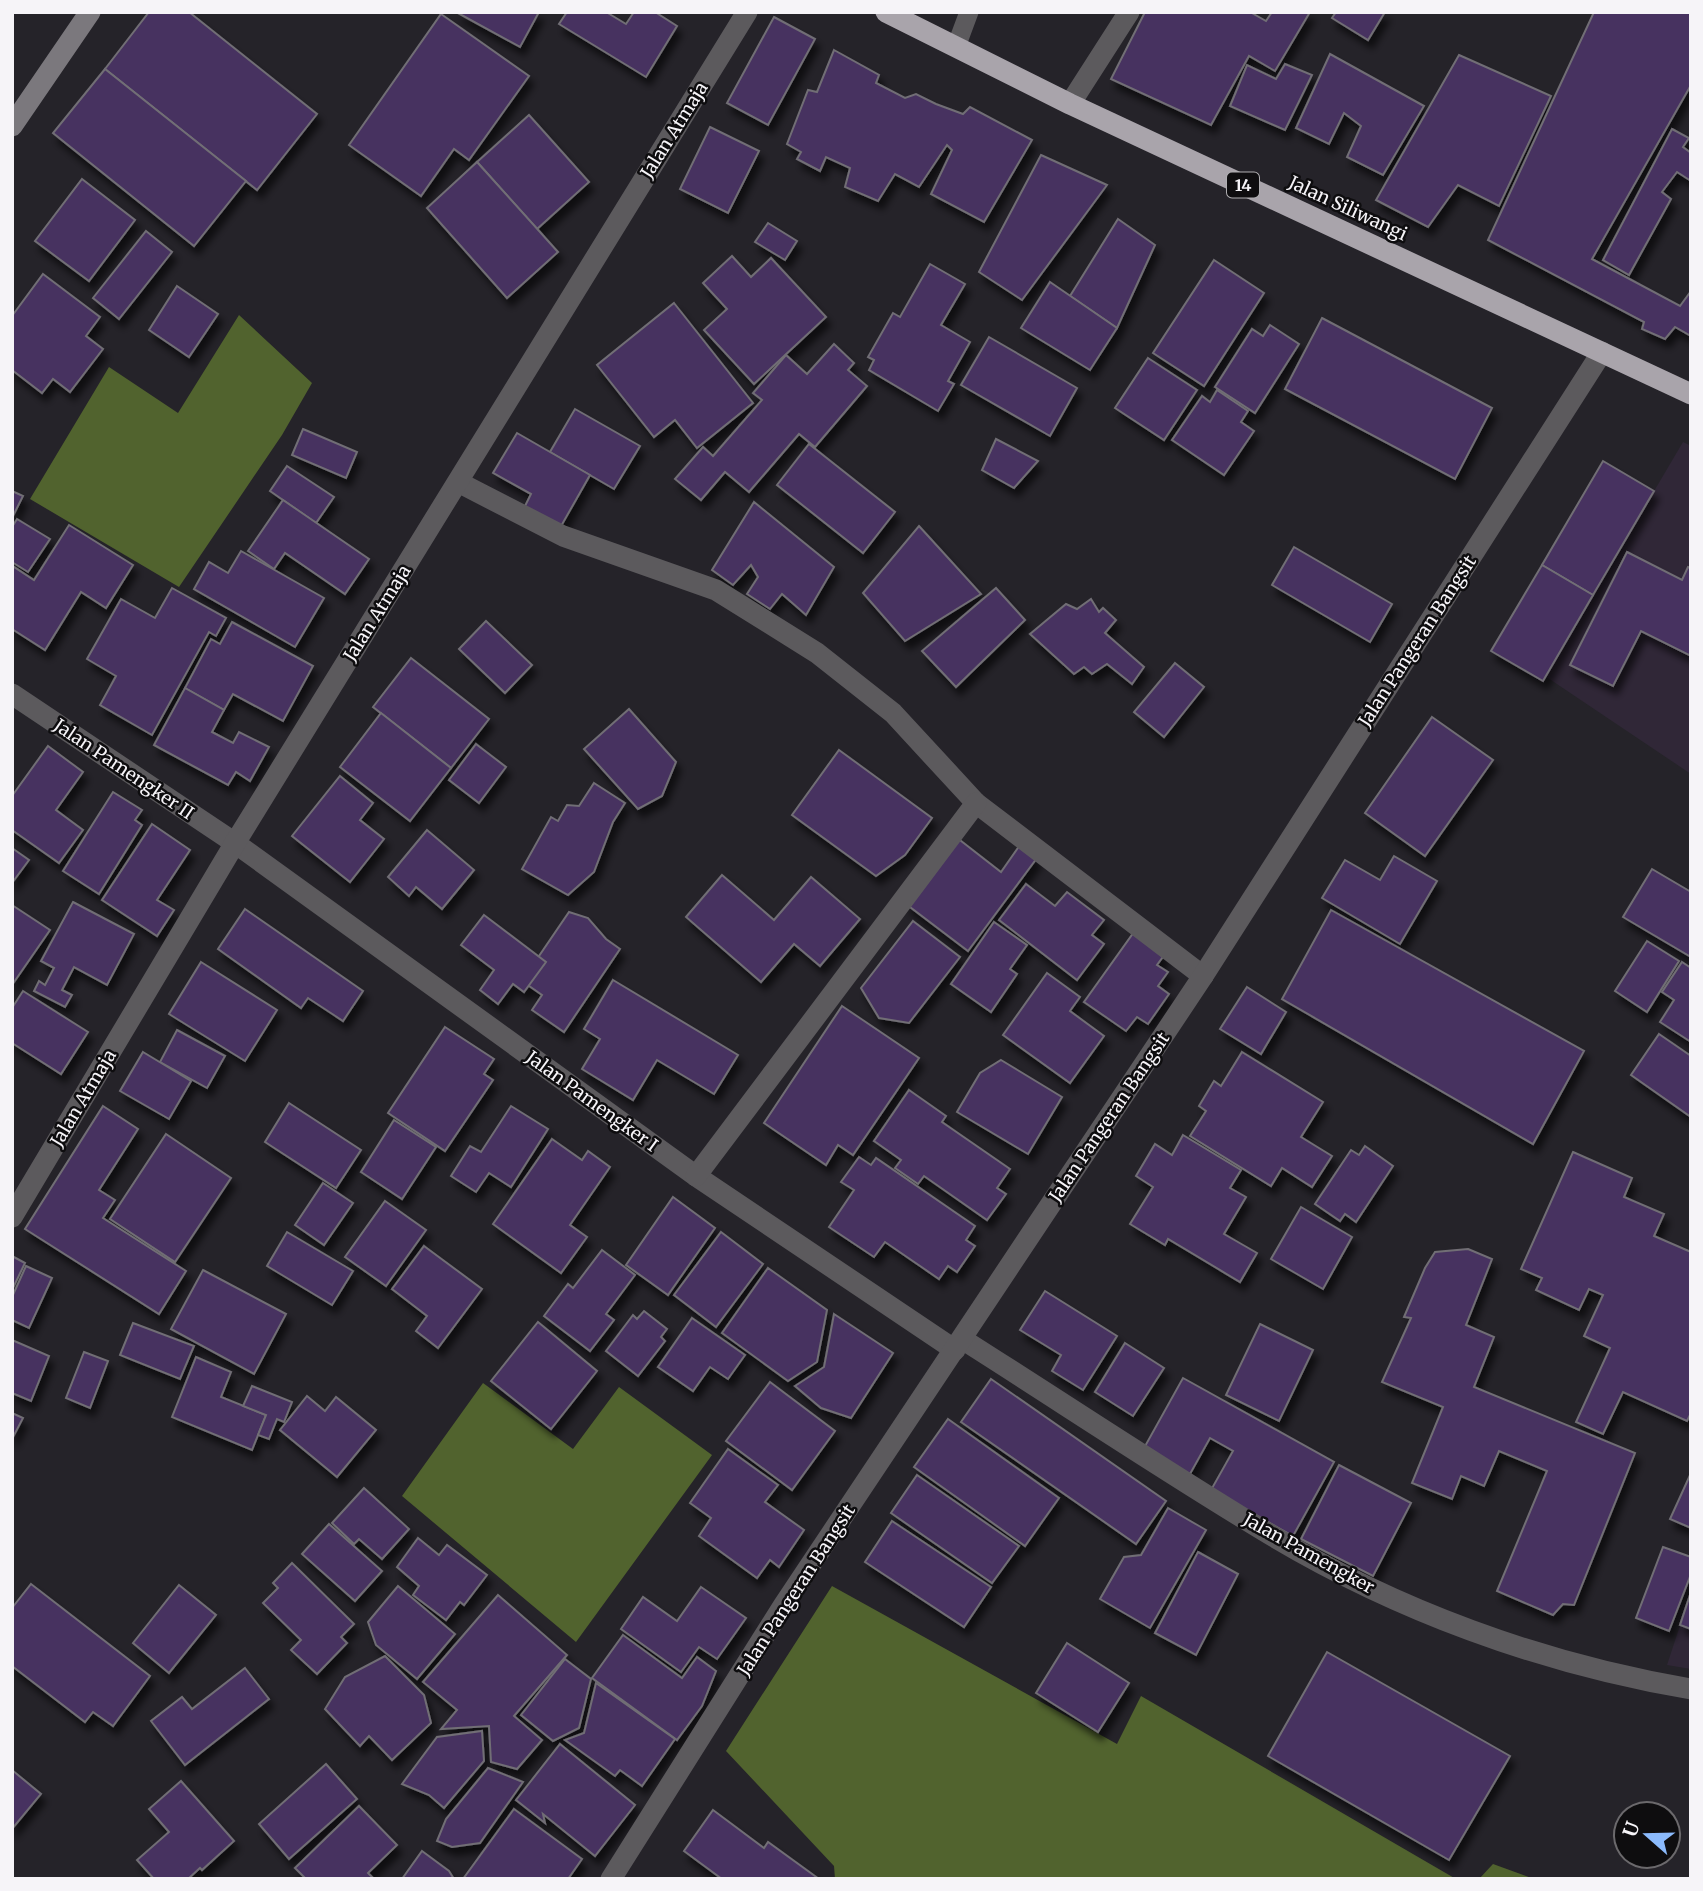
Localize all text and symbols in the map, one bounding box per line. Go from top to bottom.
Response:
street label: Jalan Atmaja [635,77,713,183]
street label: Jalan Siliwangi [1284,170,1411,246]
road number: 14 [1227,172,1259,197]
street label: Jalan Pangeran Bangsit [1352,551,1481,732]
street label: Jalan Atmaja [338,560,416,666]
street label: Jalan Pamengker II [49,713,198,824]
street label: Jalan Pangeran Bangsit [1043,1028,1174,1207]
street label: Jalan Atmaja [44,1045,121,1152]
street label: Jalan Pamengker I [521,1045,662,1157]
street label: Jalan Pangeran Bangsit [731,1500,860,1681]
street label: Jalan Pamengker [1239,1507,1379,1599]
north arrow [1612,1800,1682,1870]
text: U [1617,1818,1645,1840]

